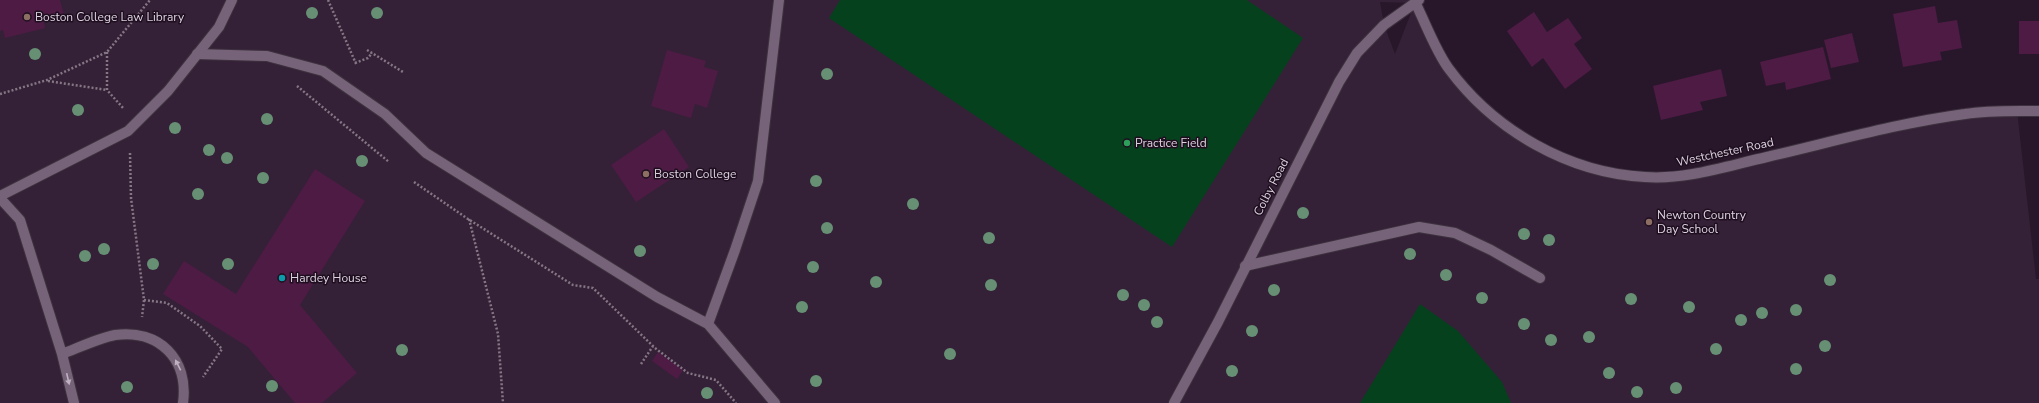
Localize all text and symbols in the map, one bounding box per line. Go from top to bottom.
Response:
place label: Boston College Law Library [35,9,185,25]
marker: Boston College Law Library [22,12,32,22]
street label: Westchester Road [1675,134,1775,170]
place label: Practice Field [1135,135,1207,151]
marker: Practice Field [1122,138,1132,148]
street label: Colby Road [1250,156,1292,218]
place label: Boston College [654,166,736,182]
marker: Boston College [641,169,651,179]
place label: Newton Country Day School [1657,207,1747,237]
marker: Newton Country Day School [1644,217,1654,227]
place label: Hardey House [290,270,367,286]
marker: Hardey House [277,273,287,283]
one-way arrow [175,360,181,371]
one-way arrow [65,372,71,385]

